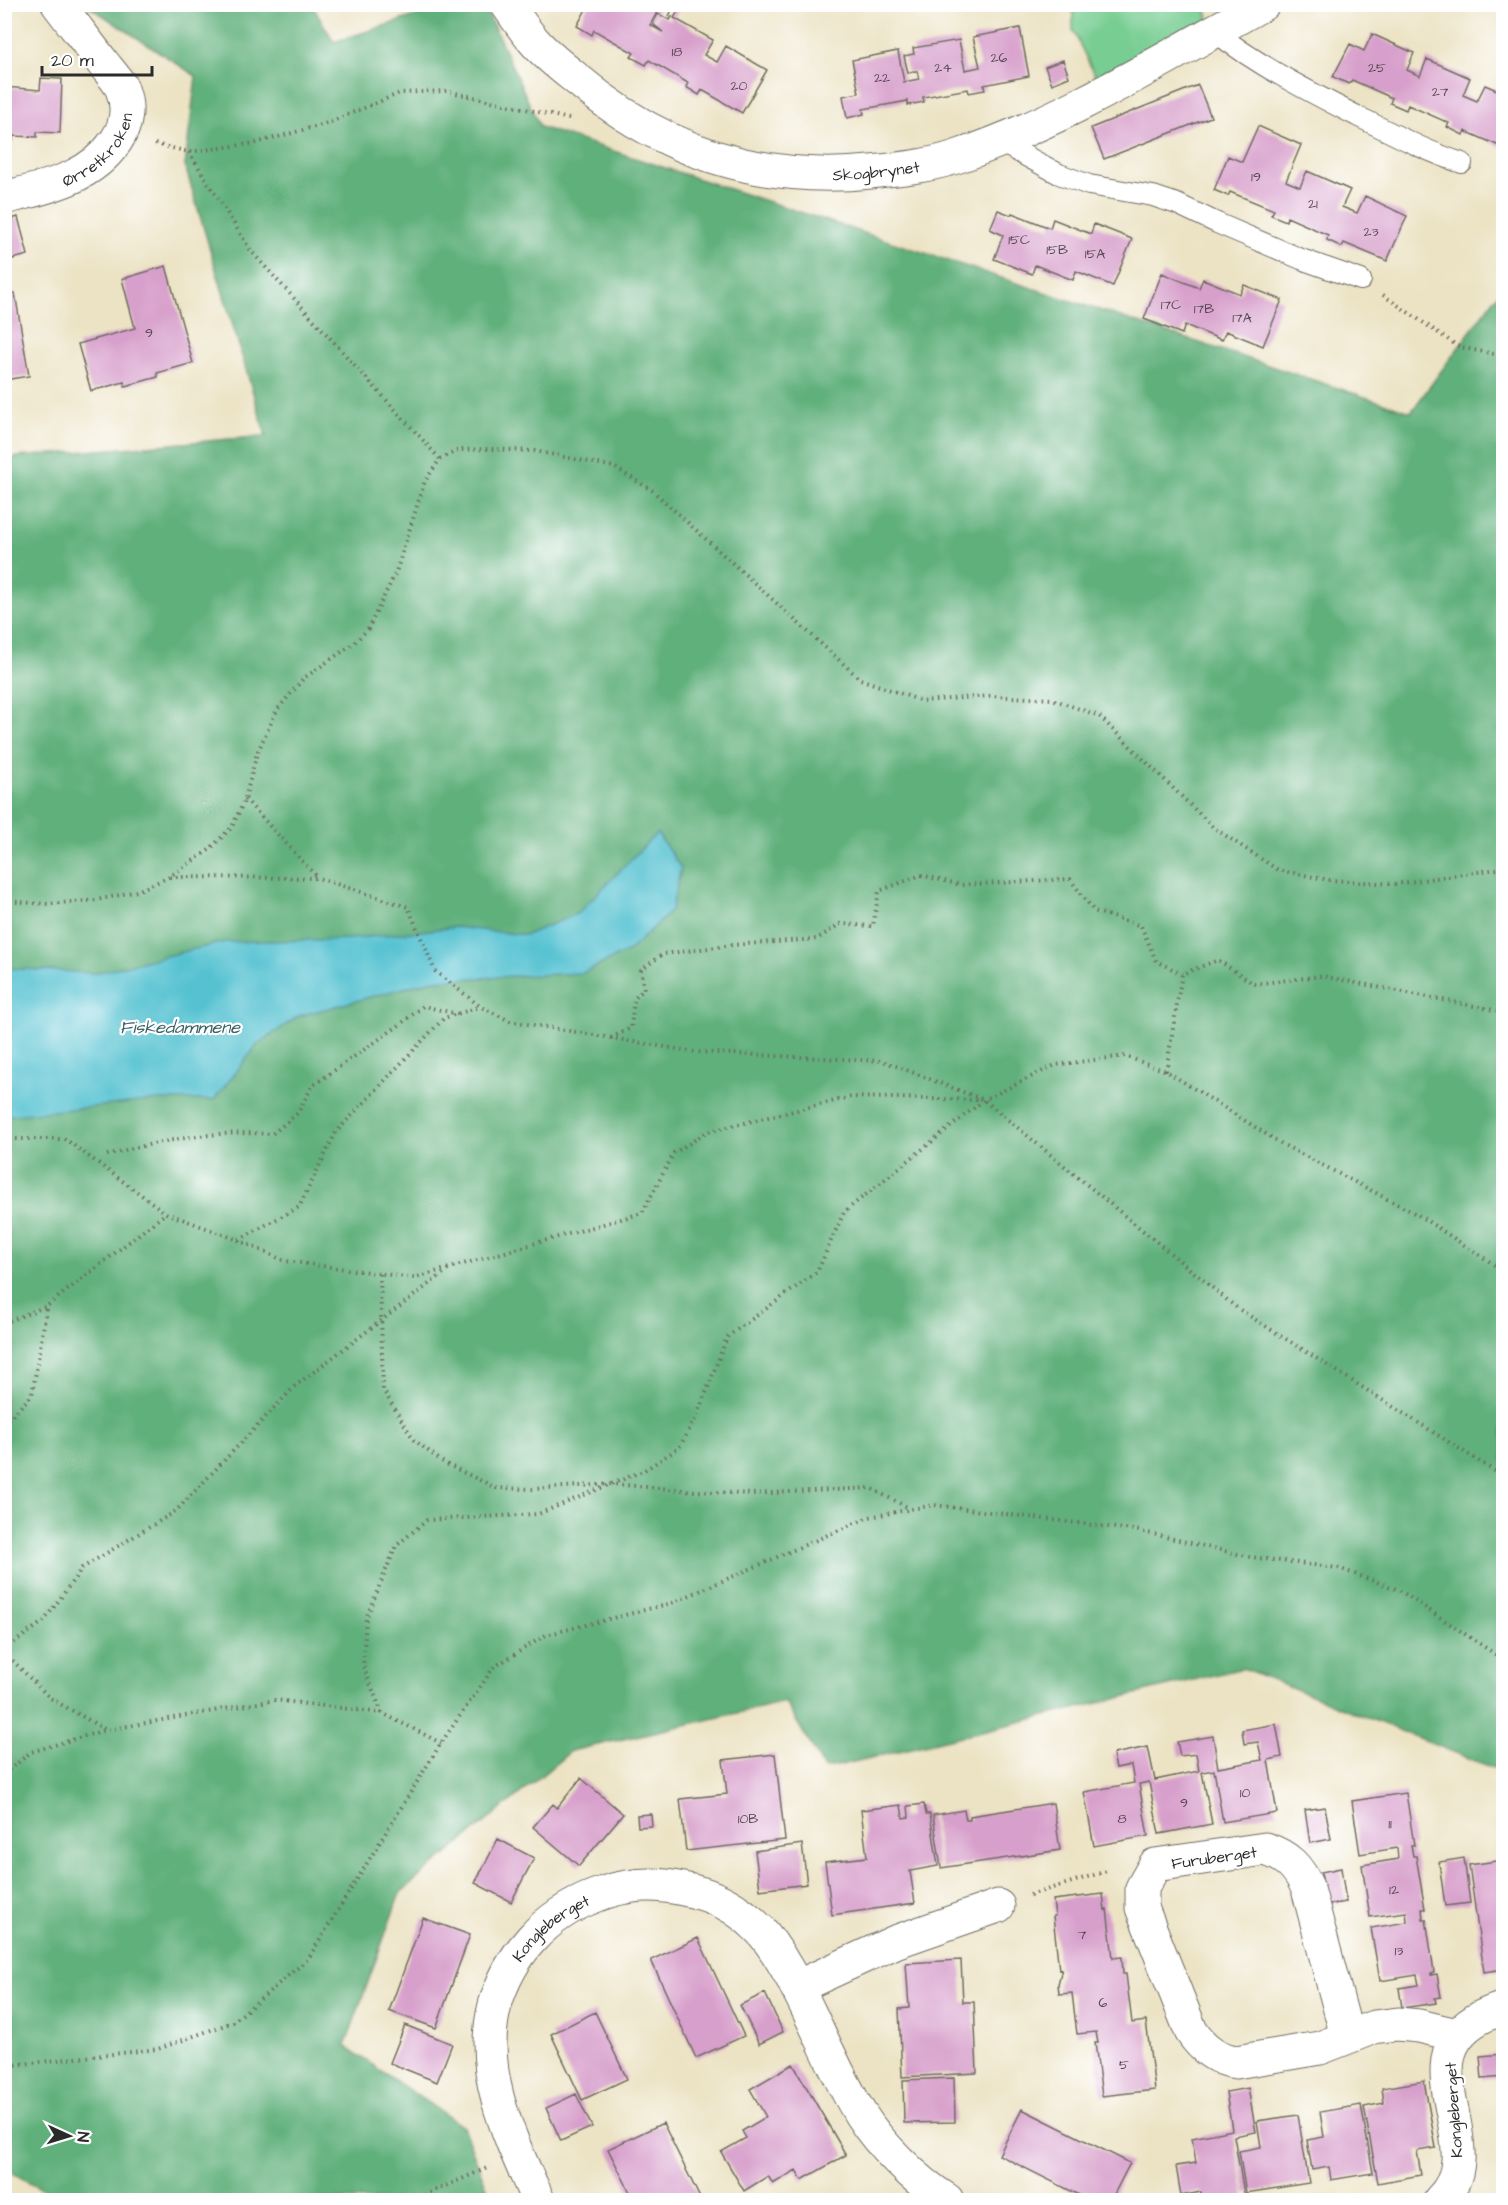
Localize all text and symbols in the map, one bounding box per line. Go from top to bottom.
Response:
scale bar [42,39,152,77]
house number: 18 [672,42,682,62]
text: 20 m [51,48,94,73]
house number: 26 [991,48,1008,68]
house number: 24 [934,58,952,78]
house number: 25 [1368,58,1386,78]
house number: 22 [874,68,890,88]
house number: 20 [731,76,748,96]
house number: 27 [1432,82,1449,102]
street label: Ørretkroken [59,112,138,192]
street label: Skogbrynet [832,156,922,186]
house number: 19 [1251,167,1261,187]
house number: 21 [1308,194,1318,214]
house number: 23 [1363,222,1379,242]
house number: 15C [1008,230,1030,250]
house number: 15B [1046,240,1068,260]
house number: 15A [1085,244,1105,264]
house number: 17C [1161,295,1181,315]
house number: 17B [1194,299,1214,319]
house number: 17A [1232,308,1252,328]
house number: 9 [145,323,153,343]
water label: Fiskedammene [120,1015,241,1040]
house number: 10 [1240,1783,1250,1803]
house number: 9 [1180,1793,1188,1813]
house number: 10B [738,1809,758,1829]
house number: 8 [1117,1809,1127,1829]
house number: 11 [1388,1814,1392,1834]
street label: Furuberget [1170,1841,1259,1876]
house number: 12 [1389,1880,1399,1900]
street label: Kongleberget [507,1889,593,1966]
house number: 7 [1078,1925,1087,1945]
house number: 13 [1395,1941,1403,1961]
house number: 6 [1099,1993,1108,2013]
house number: 5 [1119,2055,1129,2075]
street label: Kongleberget [1440,2061,1469,2159]
north arrow [39,2106,99,2166]
text: N [72,2131,94,2143]

